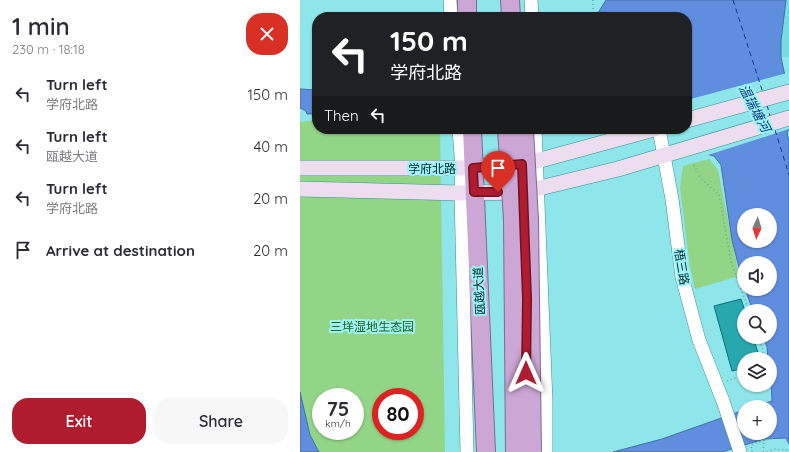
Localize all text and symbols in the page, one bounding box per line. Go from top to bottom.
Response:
text: 1 min [12,11,70,41]
button: close [246,13,288,55]
text: 150 m [390,23,468,58]
icon: left [324,28,376,80]
text: 230 m · 18:18 [12,41,85,57]
text: 学府北路 [390,61,462,84]
text: Turn left [46,75,108,94]
water label: 温瑞塘河 [736,81,776,137]
icon: left [12,83,34,105]
text: 150 m [248,85,288,104]
text: 学府北路 [46,96,98,112]
icon: left [367,104,389,126]
text: Then [324,106,359,125]
text: Turn left [46,127,108,146]
icon: left [12,135,34,157]
text: 40 m [253,137,288,156]
text: 瓯越大道 [46,148,98,164]
pin [481,151,515,192]
icon: arrive [487,157,509,179]
street label: 学府北路 [408,161,456,176]
text: Turn left [46,179,108,198]
icon: left [12,187,34,209]
text: 20 m [253,189,288,208]
text: 学府北路 [46,200,98,216]
north arrow [737,208,777,248]
map controls [737,208,777,440]
icon: arrive [12,239,34,261]
text: Arrive at destination [46,241,195,260]
text: 20 m [253,241,288,260]
street label: 梧三路 [671,248,693,286]
button: sound [737,256,777,296]
street label: 瓯越大道 [470,267,488,315]
button: search [737,304,777,344]
park label: 三垟湿地生态园 [330,319,414,334]
position arrow [505,352,547,394]
button: layers [737,352,777,392]
speed limit sign: 80 [372,388,424,440]
text: 75 [327,396,349,421]
button: Exit [12,398,146,444]
button: Share [154,398,288,444]
button: + [737,400,777,440]
text: km/h [325,417,351,430]

